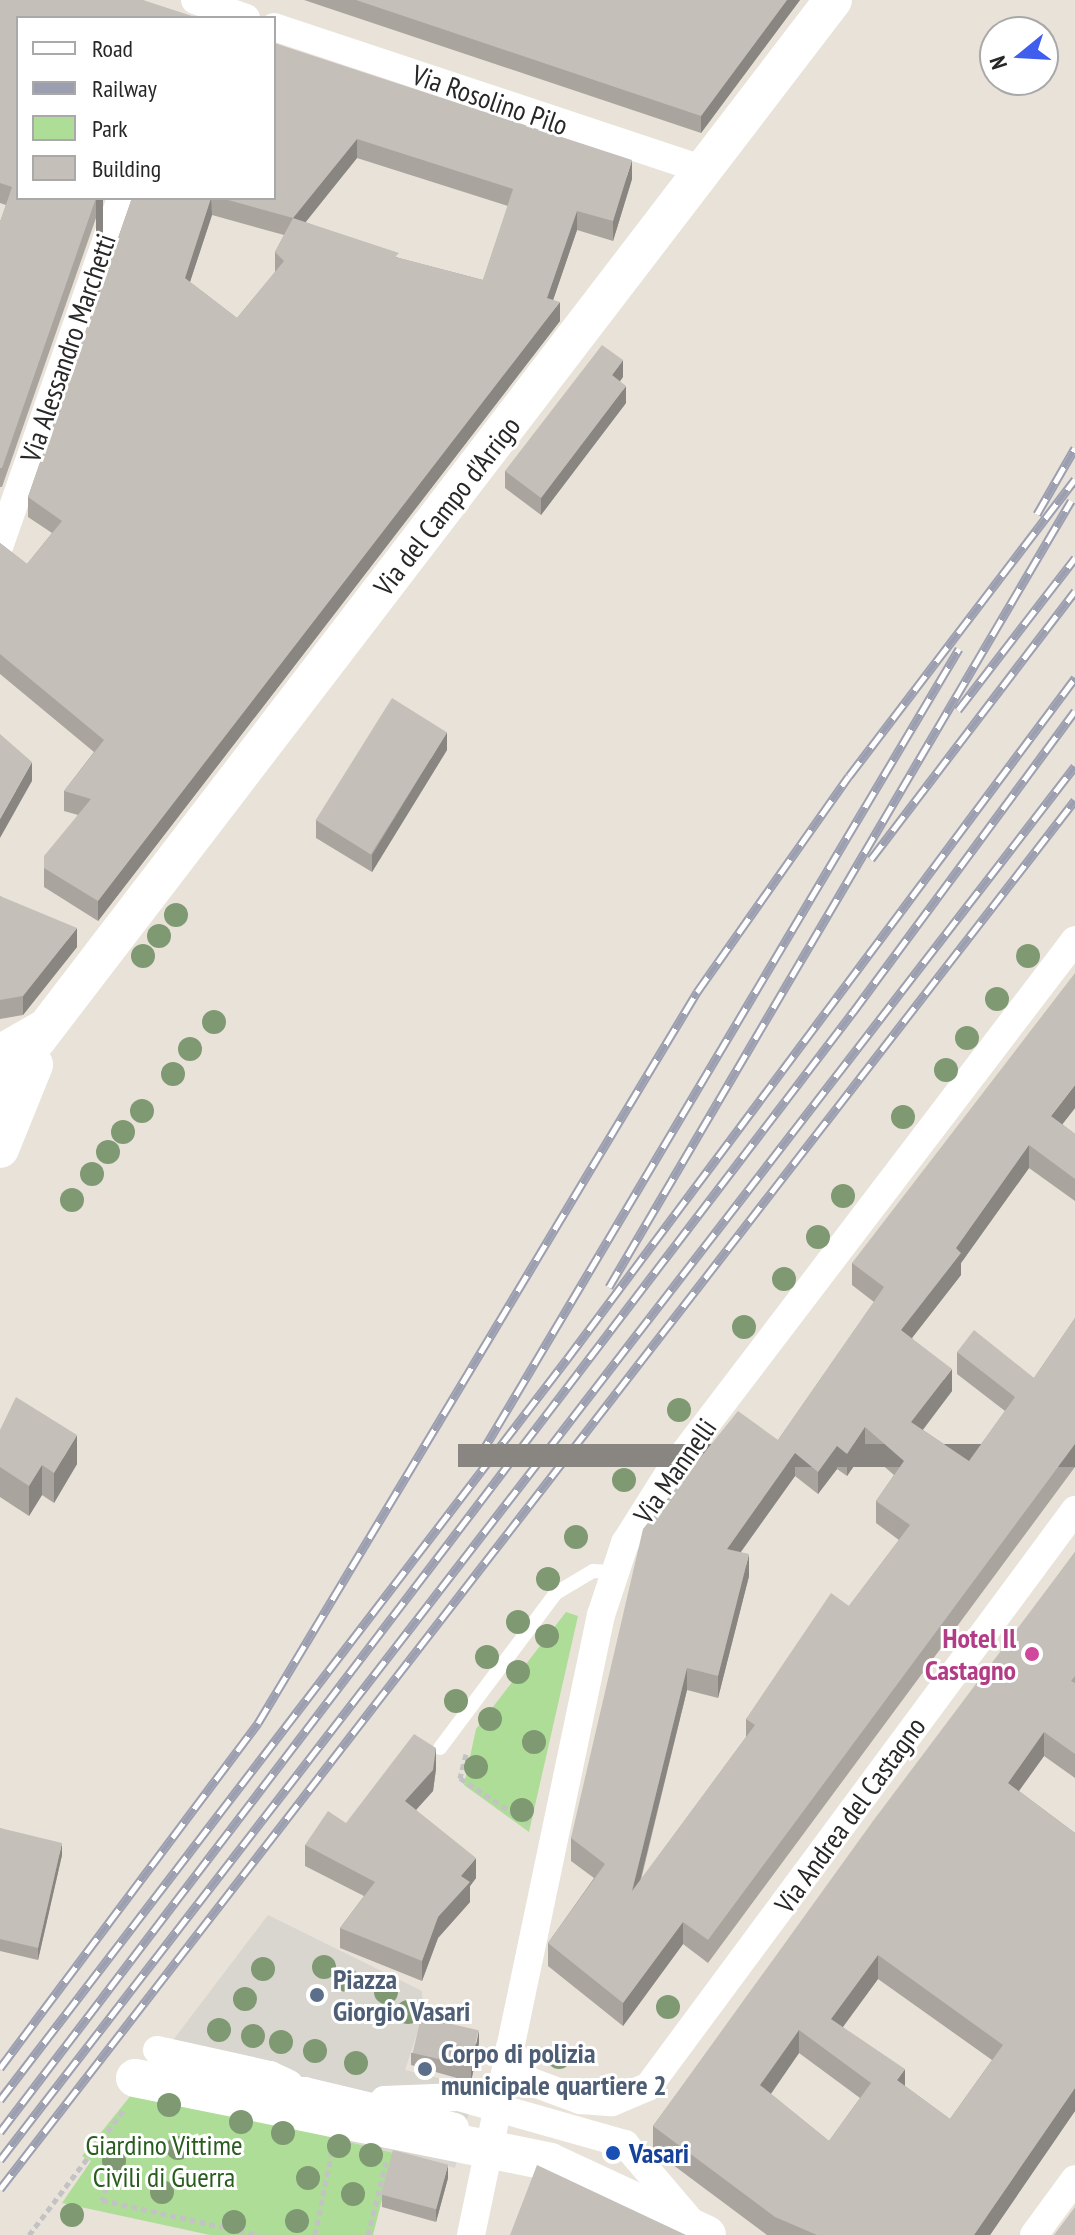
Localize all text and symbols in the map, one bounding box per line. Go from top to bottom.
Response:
legend [16,16,276,200]
north arrow [979,16,1059,96]
text: Road [92,33,133,64]
text: N [983,53,1013,73]
street label: Via Rosolino Pilo [408,58,572,142]
text: Railway [92,73,157,104]
text: Park [92,113,128,144]
text: Building [92,153,161,184]
street label: Via Alessandro Marchetti [13,229,123,467]
street label: Via del Campo d'Arrigo [367,410,527,602]
street label: Via Mannelli [627,1412,723,1530]
place label: Hotel Il Castagno [925,1621,1016,1687]
marker: Hotel Il Castagno [1023,1645,1041,1663]
street label: Via Andrea del Castagno [767,1710,933,1920]
place label: Piazza Giorgio Vasari [333,1962,471,2028]
marker: Piazza Giorgio Vasari [308,1986,326,2004]
place label: Corpo di polizia municipale quartiere 2 [441,2036,667,2102]
marker: Corpo di polizia municipale quartiere 2 [416,2060,434,2078]
park label: Giardino Vittime Civili di Guerra [85,2128,243,2194]
place label: Vasari [629,2136,689,2170]
marker: Vasari [604,2144,622,2162]

